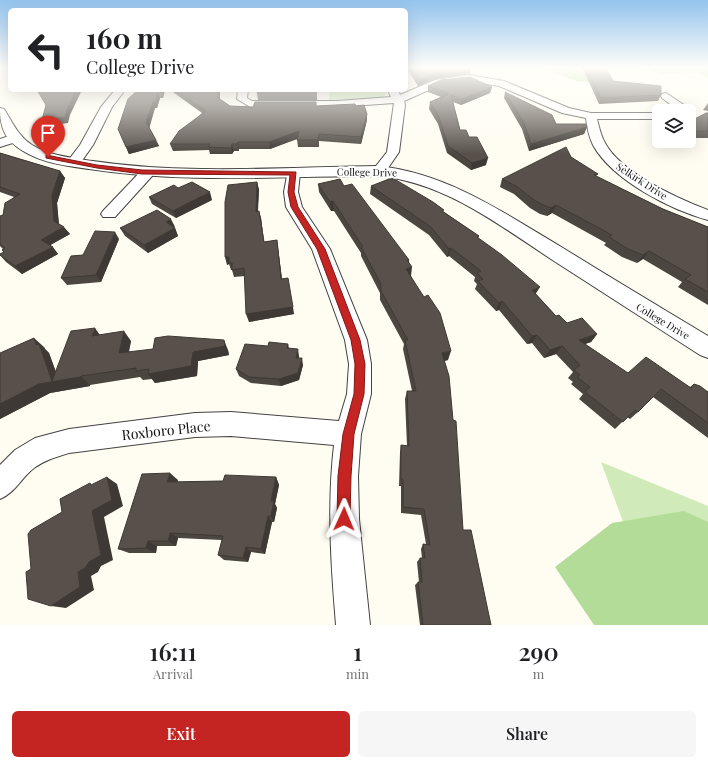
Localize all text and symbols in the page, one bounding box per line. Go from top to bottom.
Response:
text: 160 m [86,19,162,56]
icon: left [20,24,72,76]
text: College Drive [86,55,194,79]
map controls [652,104,696,148]
button: layers [652,104,696,148]
pin [31,116,65,157]
icon: arrive [37,122,59,144]
street label: Selkirk Drive [614,159,670,203]
street label: College Drive [337,164,397,180]
street label: College Drive [634,300,692,342]
street label: Roxboro Place [121,416,211,444]
position arrow [323,498,365,540]
text: 16:11 [149,635,197,667]
text: 1 [353,635,362,667]
text: 290 [518,635,559,667]
text: Arrival [153,665,193,682]
text: min [346,665,369,682]
text: m [533,665,544,682]
button: Exit [12,711,350,757]
button: Share [358,711,696,757]

